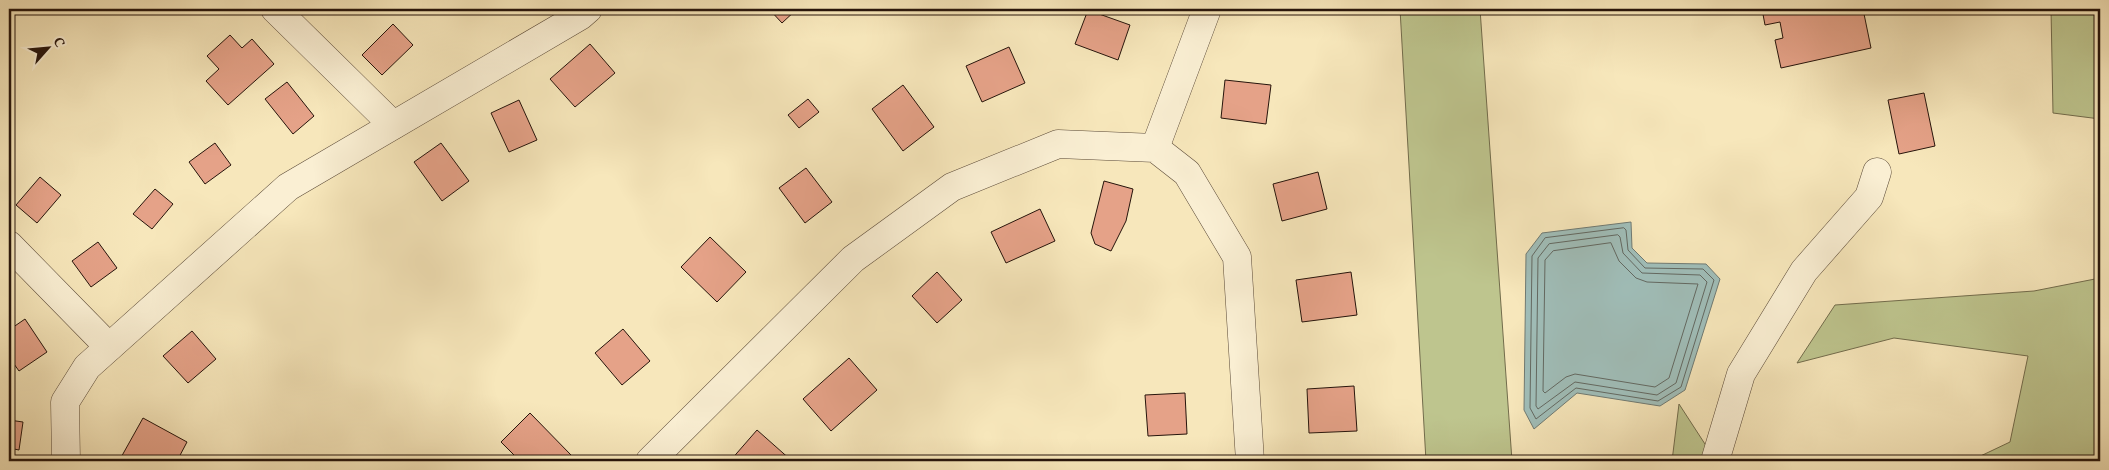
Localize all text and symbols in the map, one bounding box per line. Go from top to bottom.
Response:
north arrow [22,22,72,72]
text: С [48,34,69,51]

